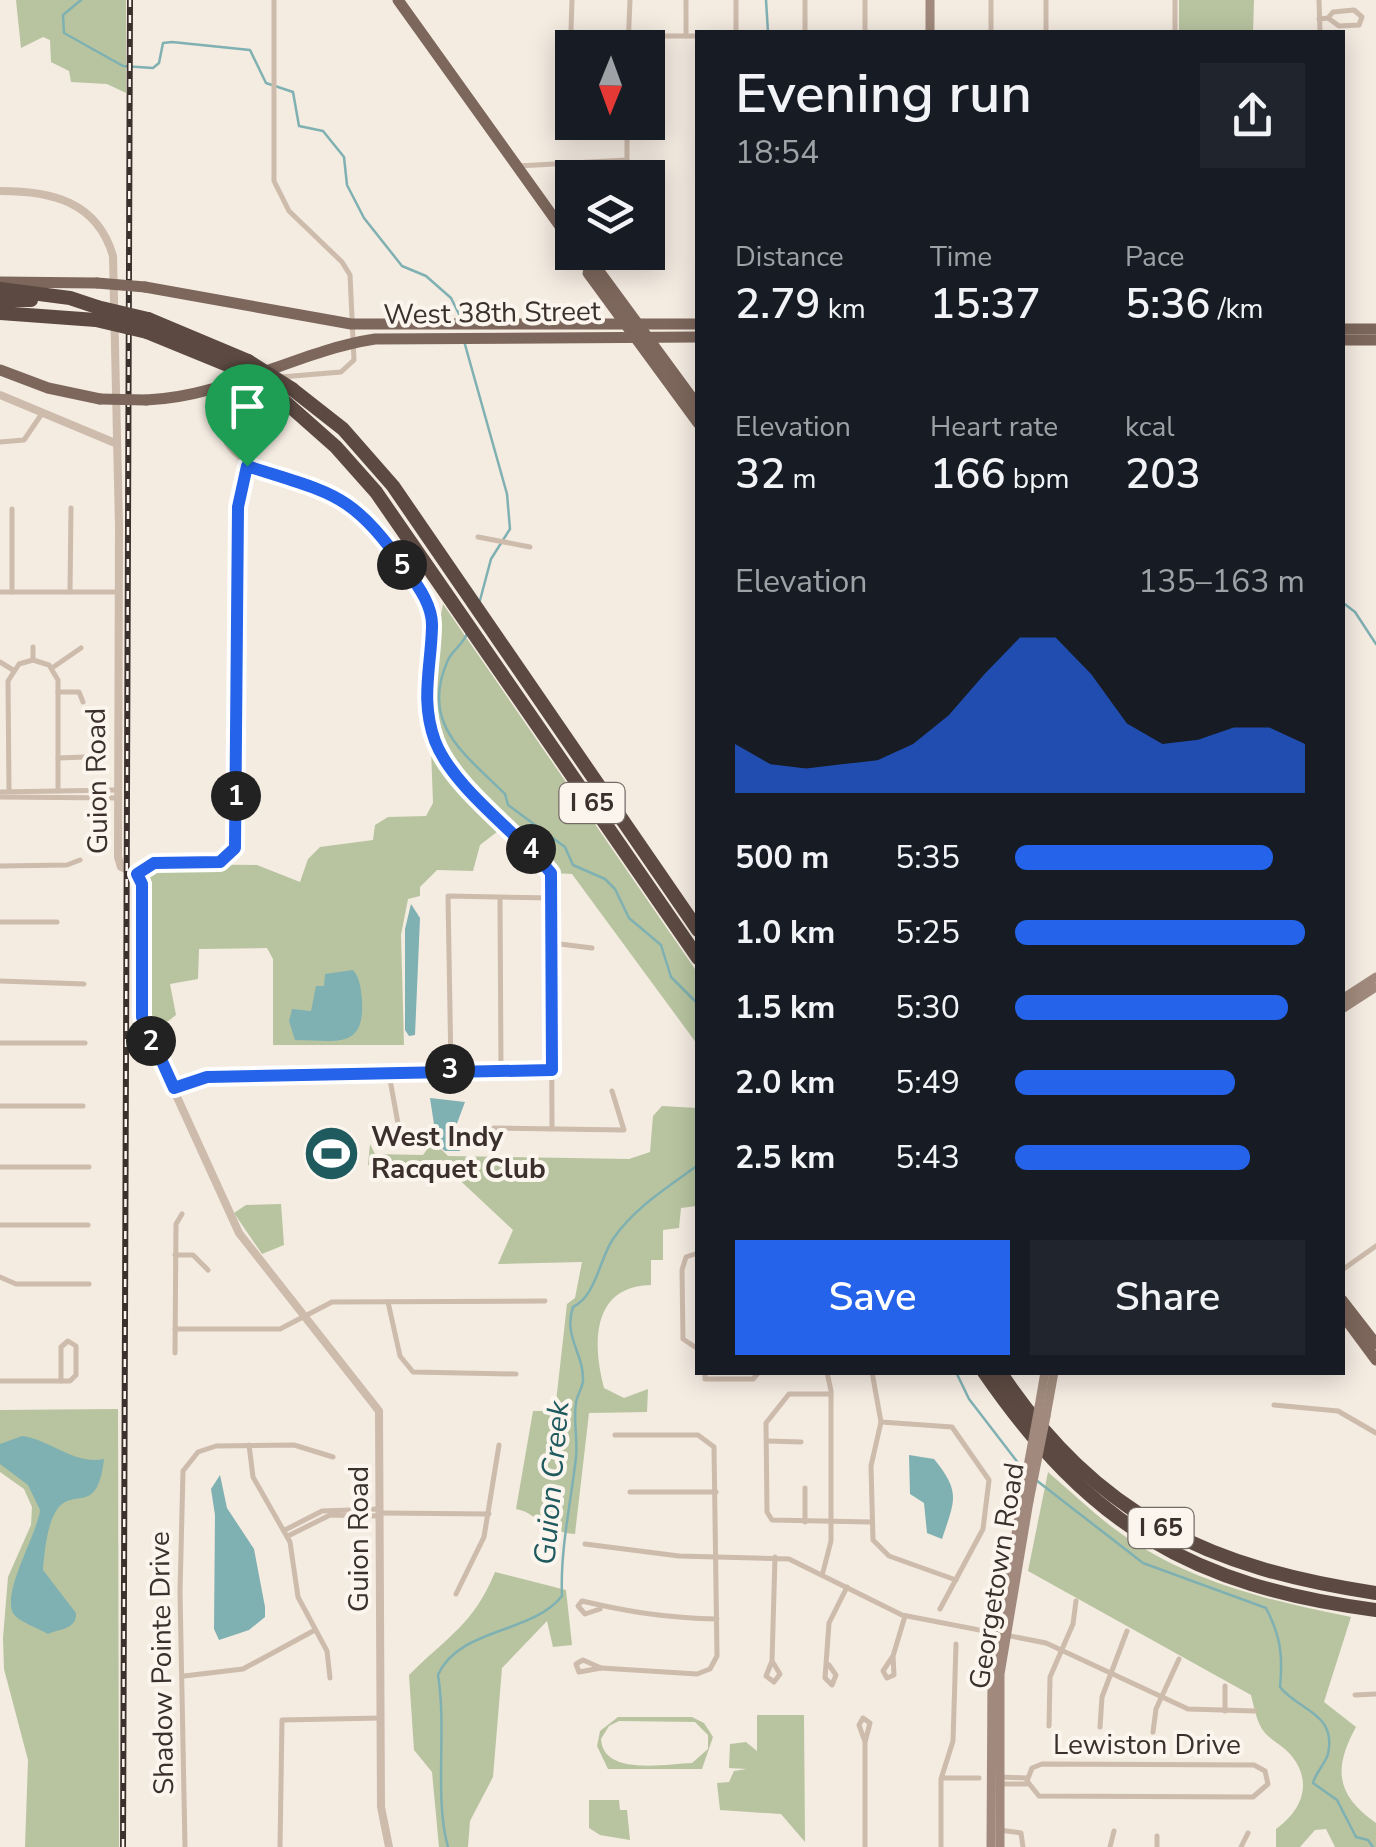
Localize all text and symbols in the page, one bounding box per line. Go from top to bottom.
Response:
north arrow [555,30,665,140]
map controls [555,30,665,270]
text: Evening run [735,56,1032,131]
button: share [1200,63,1305,168]
text: 18:54 [735,131,819,174]
button: layers [555,160,665,270]
text: Distance [735,238,844,276]
text: Time [930,238,992,276]
text: Pace [1125,238,1184,276]
text: 2.79 [735,276,821,333]
text: 15:37 [930,276,1041,333]
text: 5:36 [1125,276,1211,333]
text: km [821,290,866,328]
text: /km [1211,290,1264,328]
street label: West 38th Street [383,292,601,334]
pin [205,364,290,467]
icon: arrive [220,379,275,434]
text: Elevation [735,408,851,446]
text: Heart rate [930,408,1058,446]
text: kcal [1125,408,1175,446]
text: 32 [735,446,785,503]
text: 166 [930,446,1006,503]
text: 203 [1125,446,1201,503]
text: m [785,460,817,498]
text: bpm [1006,460,1069,498]
pin: 5 [377,540,427,590]
text: 5 [394,546,410,584]
text: Elevation [735,560,868,603]
text: 135–163 m [1138,560,1305,603]
street label: Guion Road [77,707,117,855]
pin: 1 [211,771,261,821]
text: 1 [228,777,244,815]
road number: I 65 [560,783,624,823]
pin: 4 [506,824,556,874]
text: 4 [523,830,539,868]
text: 500 m [735,836,829,879]
text: 5:35 [895,836,960,879]
text: 1.0 km [735,911,835,954]
text: 5:25 [895,911,960,954]
text: 1.5 km [735,986,835,1029]
text: 5:30 [895,986,960,1029]
pin: 2 [126,1016,176,1066]
text: 2 [143,1022,159,1060]
pin: 3 [425,1044,475,1094]
text: 3 [442,1050,458,1088]
text: 2.0 km [735,1061,835,1104]
text: 5:49 [895,1061,960,1104]
place label: West Indy Racquet Club [371,1118,546,1188]
sports icon: West Indy Racquet Club [302,1123,362,1183]
text: 2.5 km [735,1136,835,1179]
text: 5:43 [895,1136,960,1179]
button: Save [735,1240,1010,1355]
button: Share [1030,1240,1305,1355]
water label: Guion Creek [524,1398,580,1567]
street label: Georgetown Road [960,1460,1034,1692]
street label: Guion Road [340,1466,378,1612]
road number: I 65 [1128,1508,1194,1548]
street label: Shadow Pointe Drive [141,1531,183,1795]
street label: Lewiston Drive [1053,1726,1241,1764]

